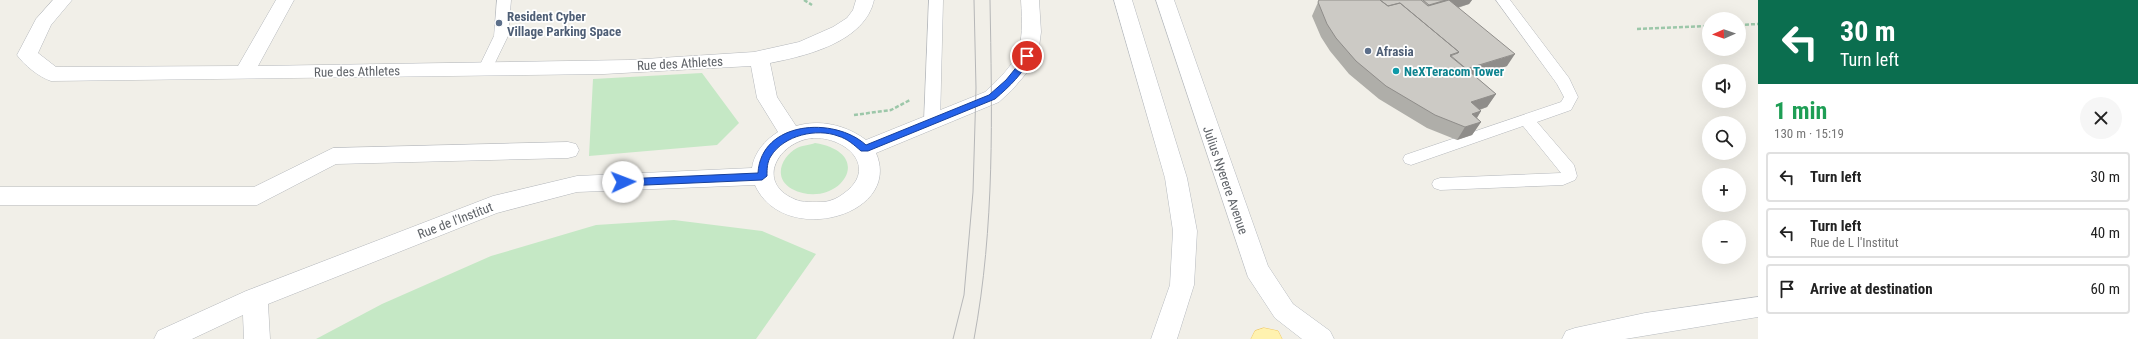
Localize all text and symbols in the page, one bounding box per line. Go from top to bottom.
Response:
place label: Resident Cyber Village Parking Space [507,9,621,39]
north arrow [1702,12,1746,56]
map controls [1702,12,1746,264]
text: 30 m [1840,15,1896,48]
icon: left [1774,16,1826,68]
marker: Resident Cyber Village Parking Space [494,18,504,28]
pin [1010,39,1044,73]
place label: Afrasia [1376,44,1414,59]
icon: arrive [1016,45,1038,67]
marker: Afrasia [1363,46,1373,56]
text: Turn left [1840,49,1899,70]
street label: Rue des Athletes [637,54,724,73]
street label: Rue des Athletes [314,63,400,80]
place label: NeXTeracom Tower [1404,64,1505,79]
button: sound [1702,64,1746,108]
marker: NeXTeracom Tower [1391,66,1401,76]
text: 1 min [1774,97,1827,125]
button: close [2080,97,2122,139]
button: search [1702,116,1746,160]
street label: Julius Nyerere Avenue [1200,124,1251,236]
text: 130 m · 15:19 [1774,126,1844,141]
position arrow [602,161,644,203]
icon: left [1776,166,1798,188]
button: + [1702,168,1746,212]
text: Turn left [1810,168,1861,186]
text: 30 m [2090,168,2120,186]
street label: Rue de l'Institut [415,199,495,242]
text: Turn left [1810,217,1861,235]
button: − [1702,220,1746,264]
icon: left [1776,222,1798,244]
text: 40 m [2090,224,2120,242]
text: Rue de L l'Institut [1810,235,1899,250]
icon: arrive [1776,278,1798,300]
text: Arrive at destination [1810,280,1933,298]
text: 60 m [2090,280,2120,298]

